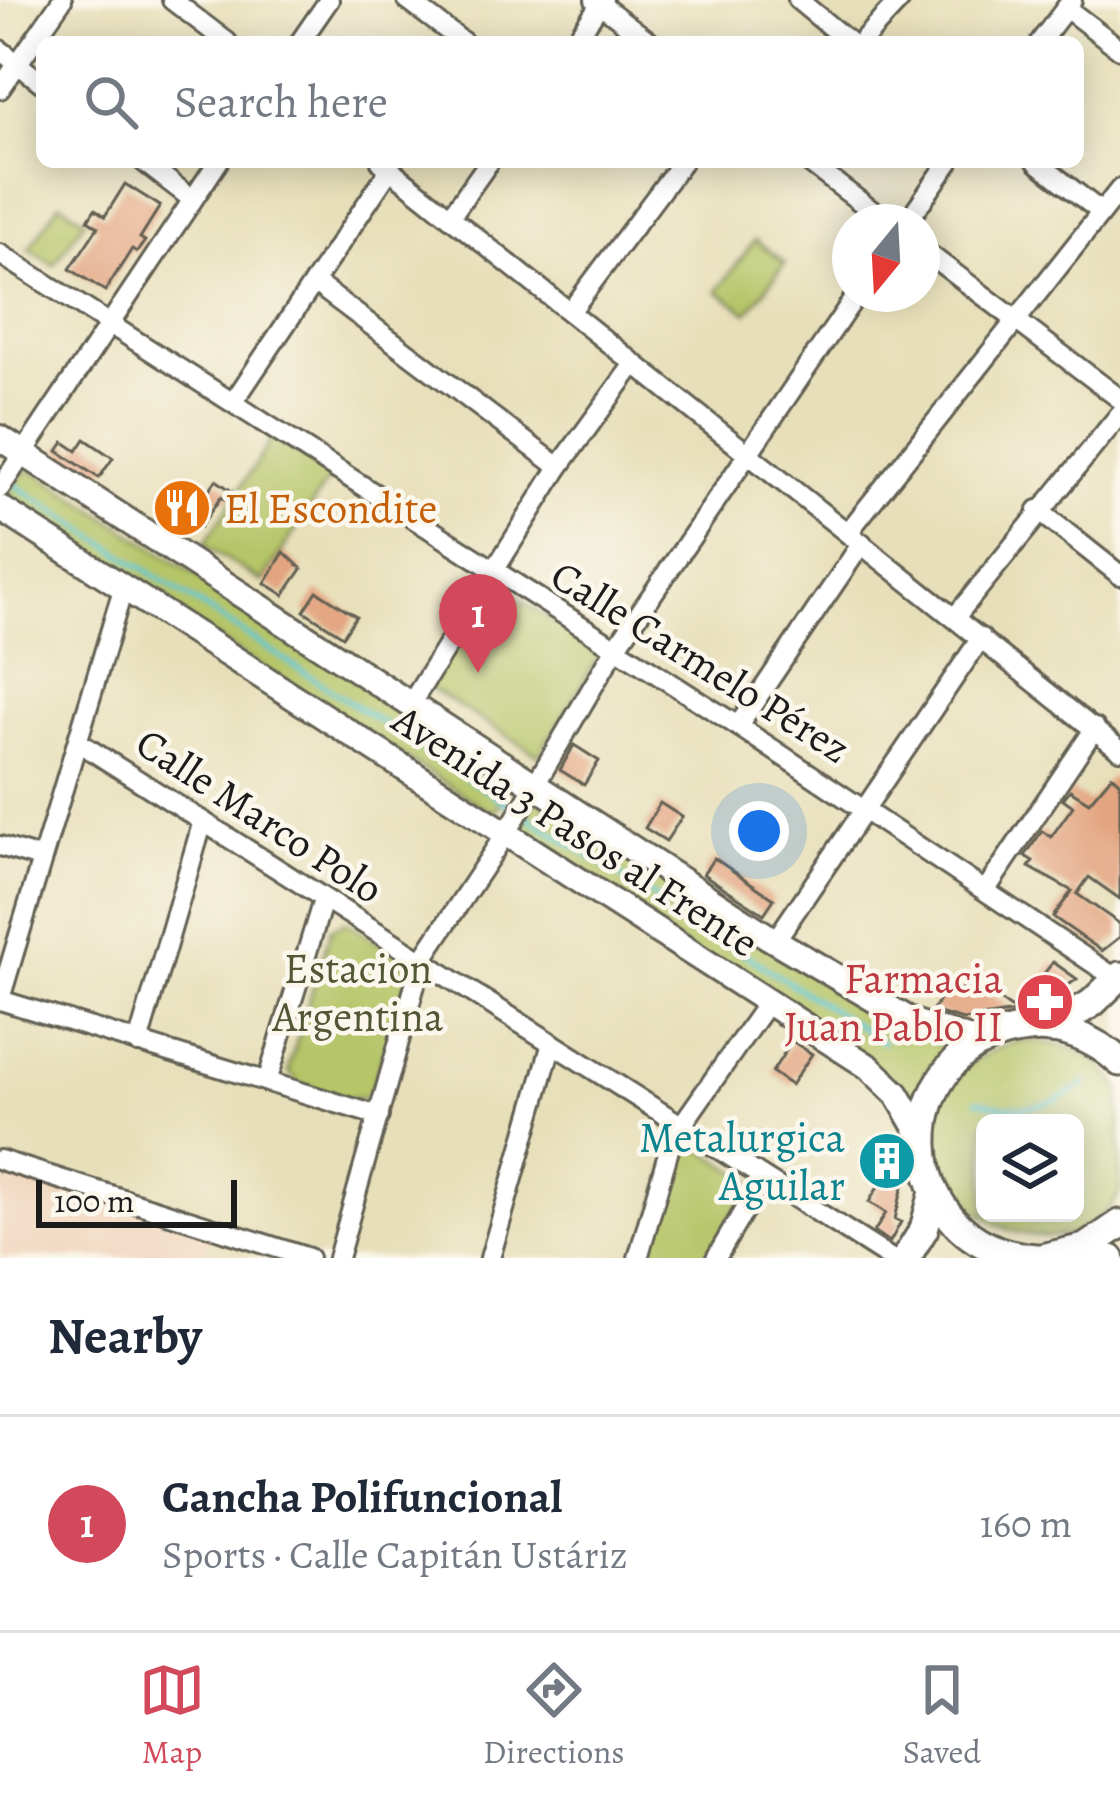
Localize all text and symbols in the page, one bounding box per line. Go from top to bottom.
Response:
search box [36,36,1084,168]
icon: search [78,69,144,135]
text: Search here [174,71,388,133]
north arrow [832,204,940,312]
restaurant icon: El Escondite [151,477,213,539]
place label: El Escondite [224,480,437,537]
street label: Calle Carmelo Pérez [540,546,861,776]
pin: 1 [439,574,517,673]
street label: Avenida 3 Pasos al Frente [381,690,770,970]
street label: Calle Marco Polo [125,714,394,917]
your location [729,801,789,861]
park label: Estacion Argentina [272,940,444,1045]
place label: Farmacia Juan Pablo II [784,950,1003,1055]
pharmacy icon: Farmacia Juan Pablo II [1014,971,1076,1033]
place label: Metalurgica Aguilar [639,1109,845,1214]
map controls [976,1114,1084,1222]
button: layers [976,1114,1084,1222]
building icon: Metalurgica Aguilar [856,1130,918,1192]
scale bar [36,1174,237,1227]
text: 100 m [54,1178,134,1223]
text: Nearby [48,1301,202,1371]
text: Cancha Polifuncional [162,1466,562,1528]
text: 1 [80,1497,94,1550]
text: 160 m [980,1497,1072,1550]
text: Sports · Calle Capitán Ustáriz [162,1528,628,1581]
tab: Map [139,1657,205,1774]
tab: Directions [483,1657,625,1774]
tab: Saved [903,1657,981,1774]

